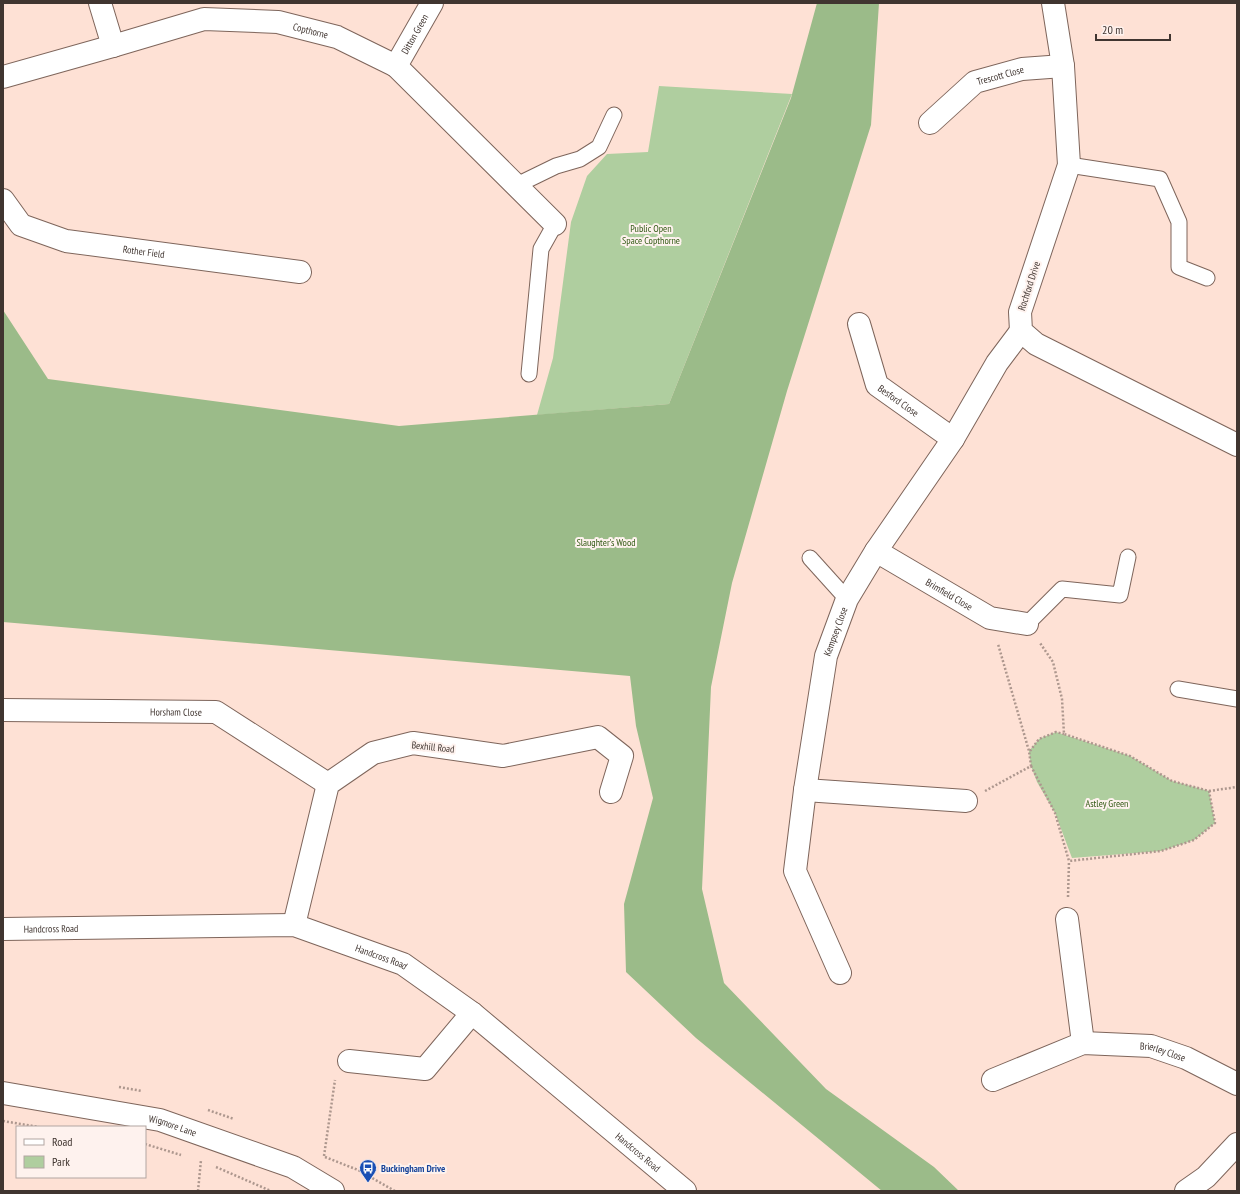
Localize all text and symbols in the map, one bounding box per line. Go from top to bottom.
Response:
street label: Ditton Green [398,12,431,56]
scale bar [1096,16,1170,42]
street label: Copthorne [292,20,330,41]
text: 20 m [1102,22,1123,37]
street label: Trescott Close [975,62,1025,88]
park label: Public Open Space Copthorne [622,222,680,247]
street label: Rother Field [122,242,165,261]
street label: Rochford Drive [1015,260,1043,312]
street label: Besford Close [876,381,921,419]
park label: Slaughter's Wood [576,536,636,549]
street label: Brimfield Close [923,575,975,613]
street label: Kempsey Close [820,605,850,658]
street label: Horsham Close [150,705,202,718]
street label: Bexhill Road [411,738,455,756]
park label: Astley Green [1086,797,1128,810]
street label: Handcross Road [24,921,78,935]
street label: Handcross Road [354,941,410,972]
street label: Brierley Close [1140,1039,1187,1064]
street label: Wigmore Lane [148,1112,198,1139]
legend [16,1126,146,1178]
street label: Handcross Road [613,1129,663,1174]
text: Road [52,1134,72,1149]
text: Park [52,1154,70,1169]
bus stop icon: Buckingham Drive [358,1158,378,1183]
place label: Buckingham Drive [381,1162,445,1175]

